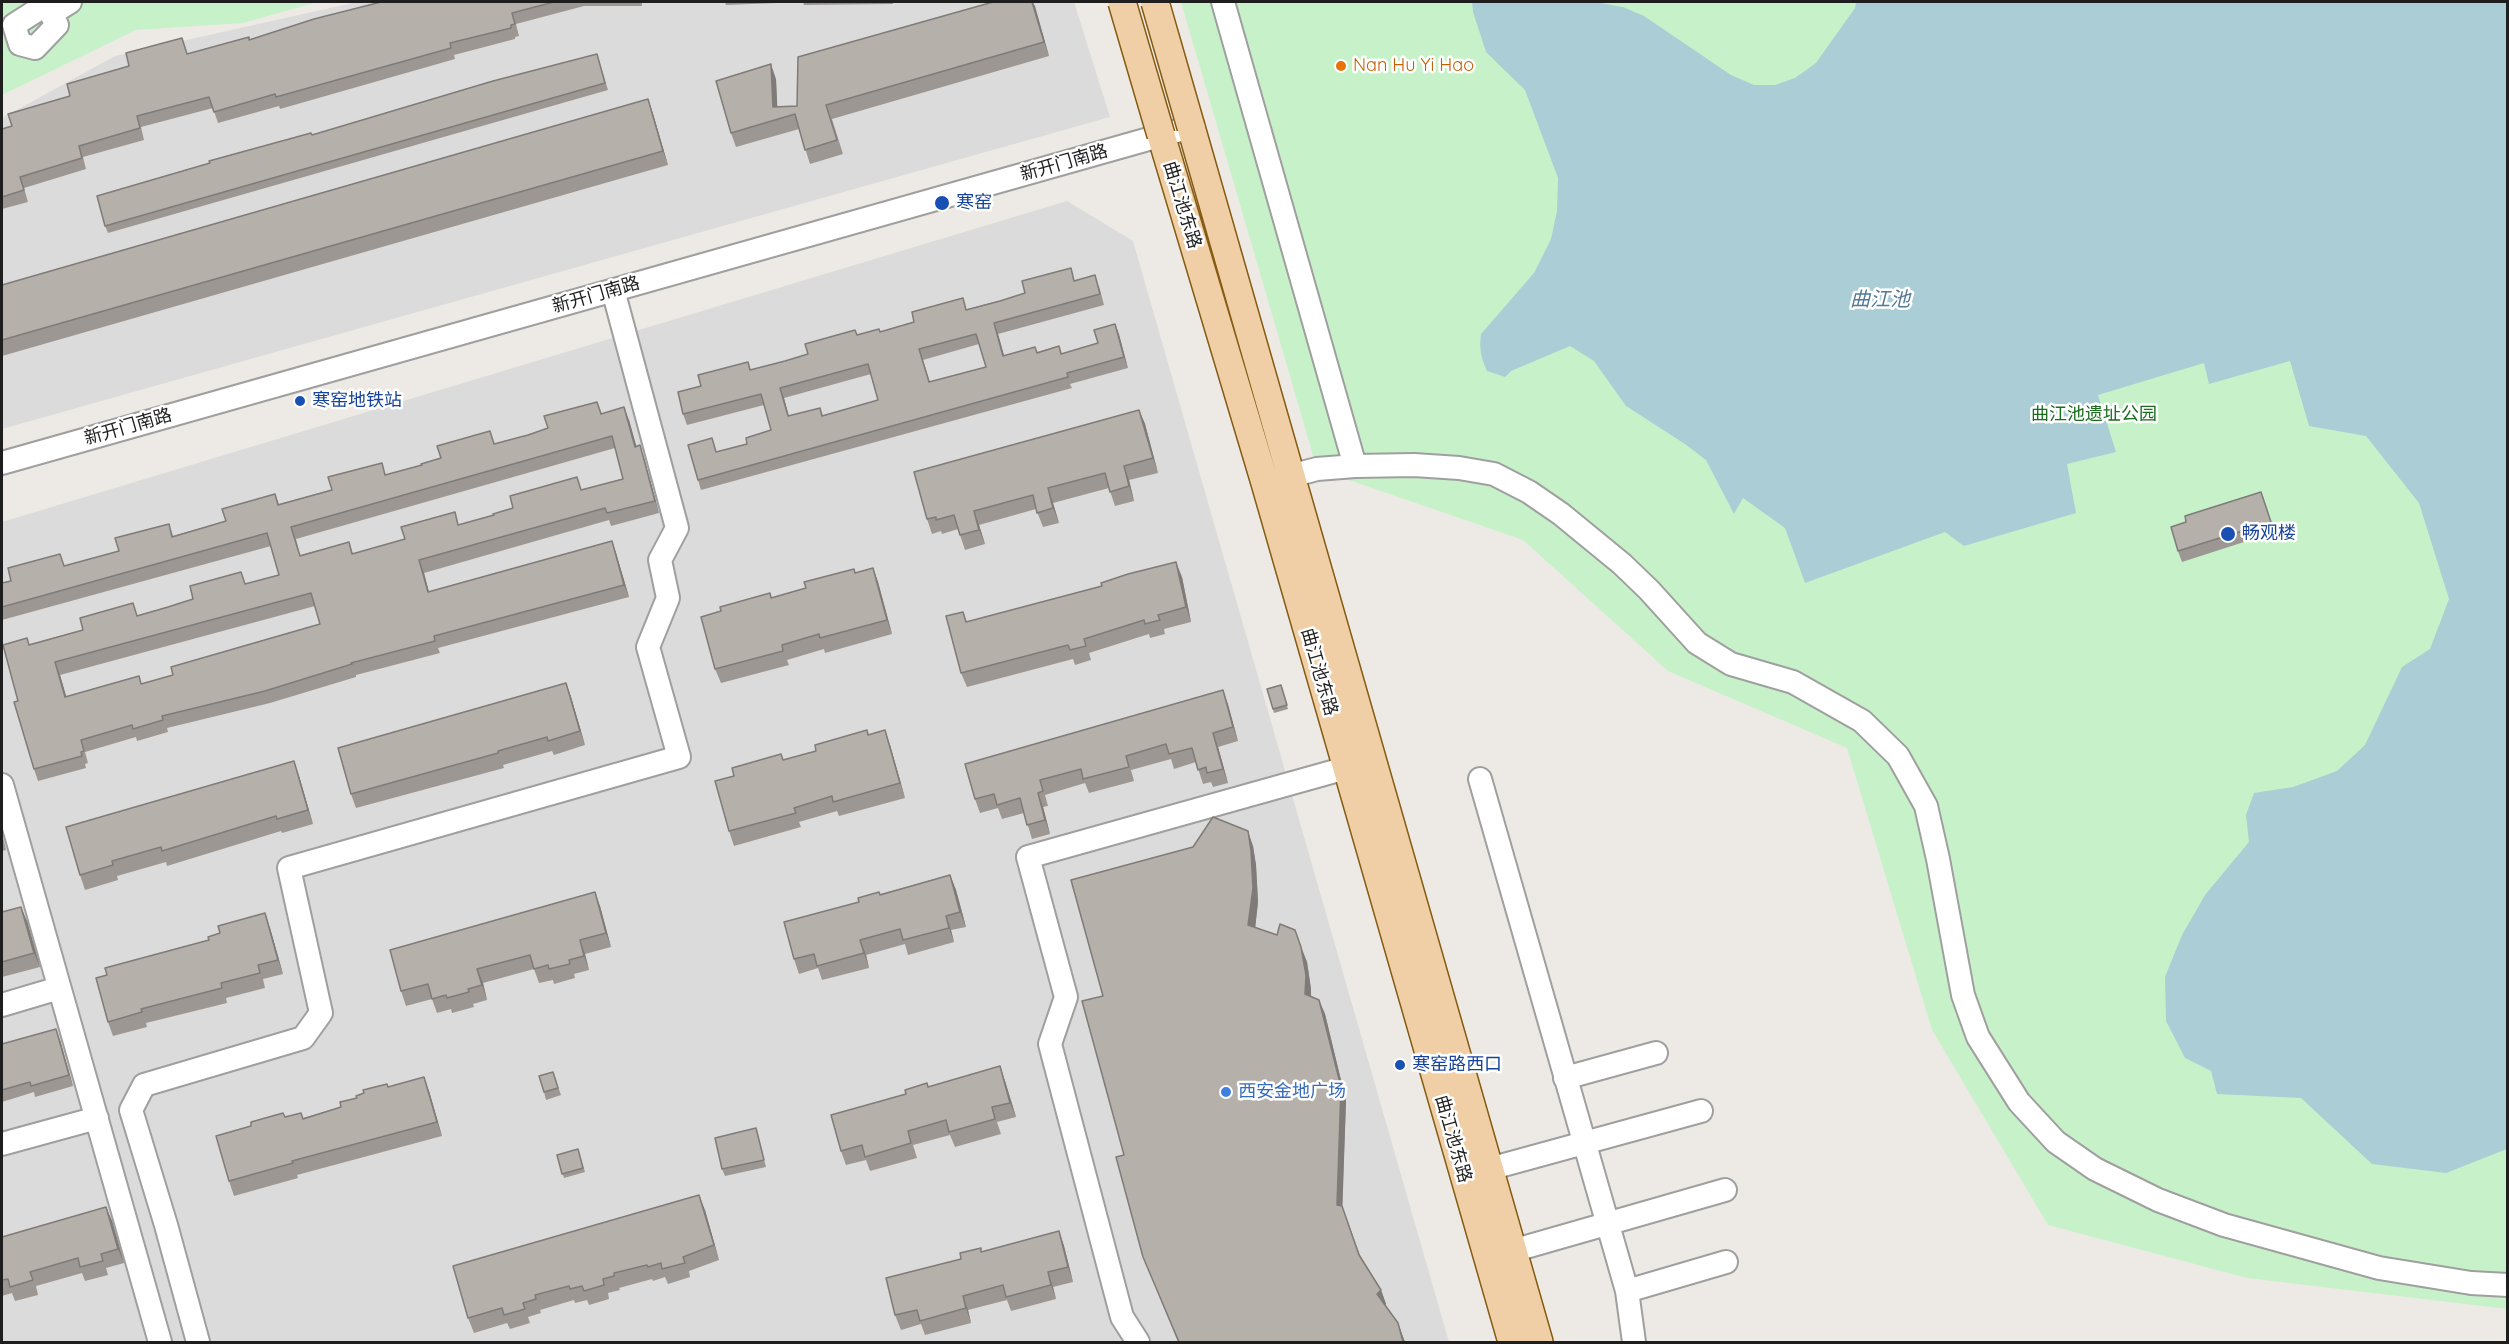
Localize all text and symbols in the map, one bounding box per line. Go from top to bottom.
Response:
place label: Nan Hu Yi Hao [1353,55,1474,77]
marker: Nan Hu Yi Hao [1334,59,1348,73]
street label: 新开门南路 [1018,140,1110,186]
street label: 曲江池东路 [1159,159,1205,251]
place label: 寒窑 [956,192,992,214]
marker: 寒窑 [933,194,951,212]
street label: 新开门南路 [550,272,642,318]
water label: 曲江池 [1850,288,1910,312]
place label: 寒窑地铁站 [312,390,402,412]
marker: 寒窑地铁站 [293,394,307,408]
street label: 新开门南路 [82,404,174,450]
park label: 曲江池遗址公园 [2031,404,2157,426]
place label: 畅观楼 [2242,523,2296,545]
marker: 畅观楼 [2219,525,2237,543]
street label: 曲江池东路 [1296,626,1342,718]
place label: 寒窑路西口 [1412,1054,1502,1076]
marker: 寒窑路西口 [1393,1058,1407,1072]
place label: 西安金地广场 [1238,1081,1346,1103]
marker: 西安金地广场 [1219,1085,1233,1099]
street label: 曲江池东路 [1430,1093,1476,1185]

